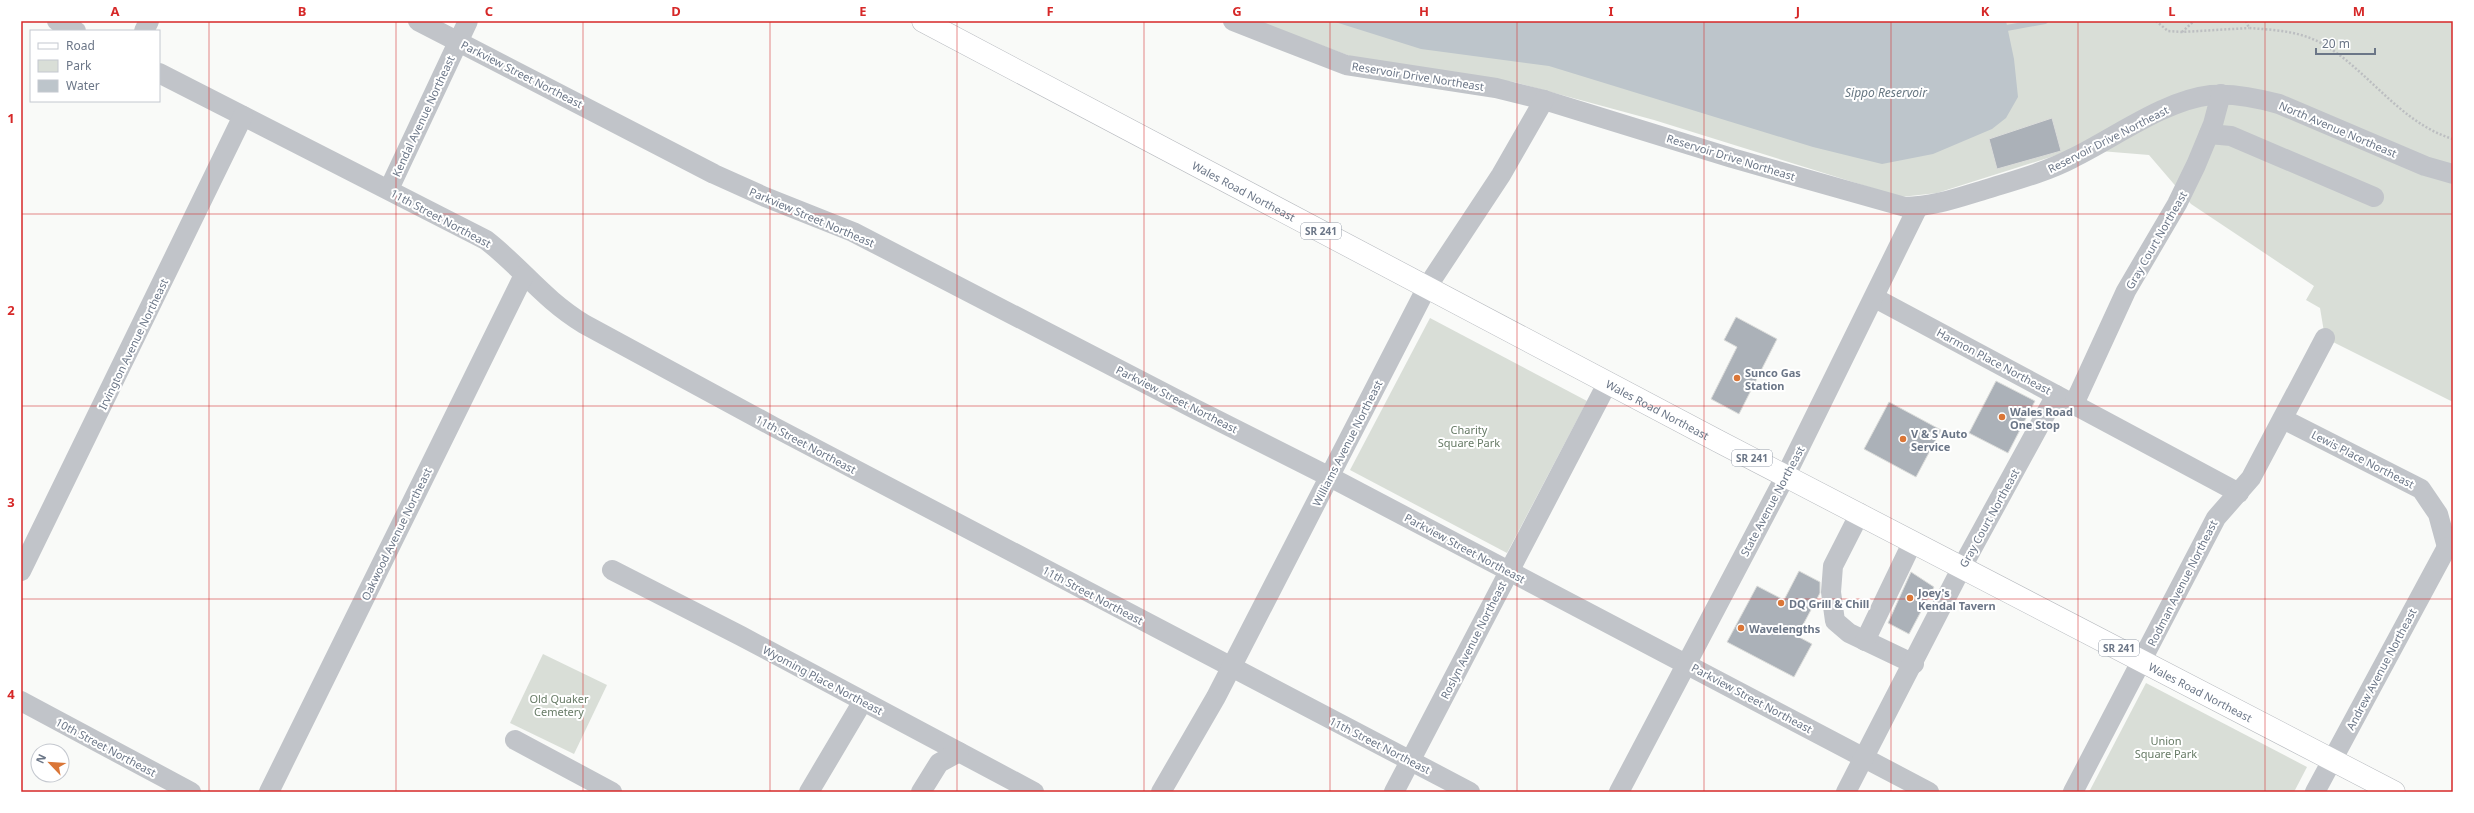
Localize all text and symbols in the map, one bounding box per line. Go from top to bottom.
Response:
text: A [111,2,120,20]
text: B [298,2,306,20]
text: C [485,2,493,20]
text: D [671,2,681,20]
text: E [859,2,867,20]
text: F [1046,2,1054,20]
text: G [1232,2,1242,20]
text: H [1419,2,1429,20]
text: I [1608,2,1614,20]
text: J [1795,2,1800,20]
text: K [1981,2,1990,20]
text: L [2168,2,2176,20]
text: M [2353,2,2365,20]
legend [30,30,160,102]
scale bar [2316,30,2375,56]
text: 20 m [2322,35,2350,52]
text: Road [66,37,95,54]
street label: Parkview Street Northeast [459,37,585,111]
street label: Kendal Avenue Northeast [388,53,458,179]
text: Park [66,57,92,74]
street label: Reservoir Drive Northeast [1351,58,1485,94]
text: Water [66,77,100,94]
water label: Sippo Reservoir [1845,84,1928,101]
street label: North Avenue Northeast [2277,97,2399,161]
street label: Reservoir Drive Northeast [2045,102,2171,176]
text: 1 [7,109,15,127]
street label: Reservoir Drive Northeast [1665,130,1797,184]
street label: Wales Road Northeast [1190,157,1298,224]
street label: Parkview Street Northeast [747,184,877,250]
street label: 11th Street Northeast [388,185,494,251]
street label: Gray Court Northeast [2122,188,2190,292]
road number: SR 241 [1301,223,1341,239]
street label: Irvington Avenue Northeast [95,276,171,412]
text: 2 [7,301,15,319]
street label: Harmon Place Northeast [1934,324,2054,398]
street label: Parkview Street Northeast [1114,362,1240,436]
place label: Sunco Gas Station [1745,365,1801,393]
marker: Sunco Gas Station [1732,373,1742,383]
street label: Wales Road Northeast [1604,376,1712,443]
street label: Williams Avenue Northeast [1309,377,1385,509]
place label: Wales Road One Stop [2010,404,2073,432]
street label: 11th Street Northeast [753,411,859,477]
marker: Wales Road One Stop [1997,412,2007,422]
park label: Charity Square Park [1438,422,1500,450]
place label: V & S Auto Service [1911,426,1968,454]
street label: Lewis Place Northeast [2309,427,2417,491]
marker: V & S Auto Service [1898,434,1908,444]
street label: State Avenue Northeast [1737,443,1807,559]
road number: SR 241 [1732,450,1772,466]
street label: Oakwood Avenue Northeast [357,465,435,603]
street label: Gray Court Northeast [1956,466,2022,570]
text: 3 [7,493,15,511]
street label: Parkview Street Northeast [1402,510,1528,586]
street label: Rodman Avenue Northeast [2144,517,2220,649]
street label: 11th Street Northeast [1040,562,1146,628]
street label: Roslyn Avenue Northeast [1437,579,1509,701]
place label: Joey's Kendal Tavern [1917,585,1996,613]
marker: Joey's Kendal Tavern [1905,593,1915,603]
place label: DQ Grill & Chill [1789,596,1869,611]
marker: DQ Grill & Chill [1776,598,1786,608]
street label: Andrew Avenue Northeast [2342,605,2420,732]
place label: Wavelengths [1749,621,1821,636]
marker: Wavelengths [1736,623,1746,633]
road number: SR 241 [2099,640,2139,656]
street label: Wyoming Place Northeast [760,642,886,718]
street label: Wales Road Northeast [2146,659,2255,725]
street label: Parkview Street Northeast [1689,660,1815,736]
text: 4 [7,685,15,703]
park label: Old Quaker Cemetery [529,691,589,719]
street label: 11th Street Northeast [1327,713,1433,777]
street label: 10th Street Northeast [53,714,159,780]
park label: Union Square Park [2135,733,2197,761]
north arrow [30,743,70,783]
text: N [32,751,49,766]

